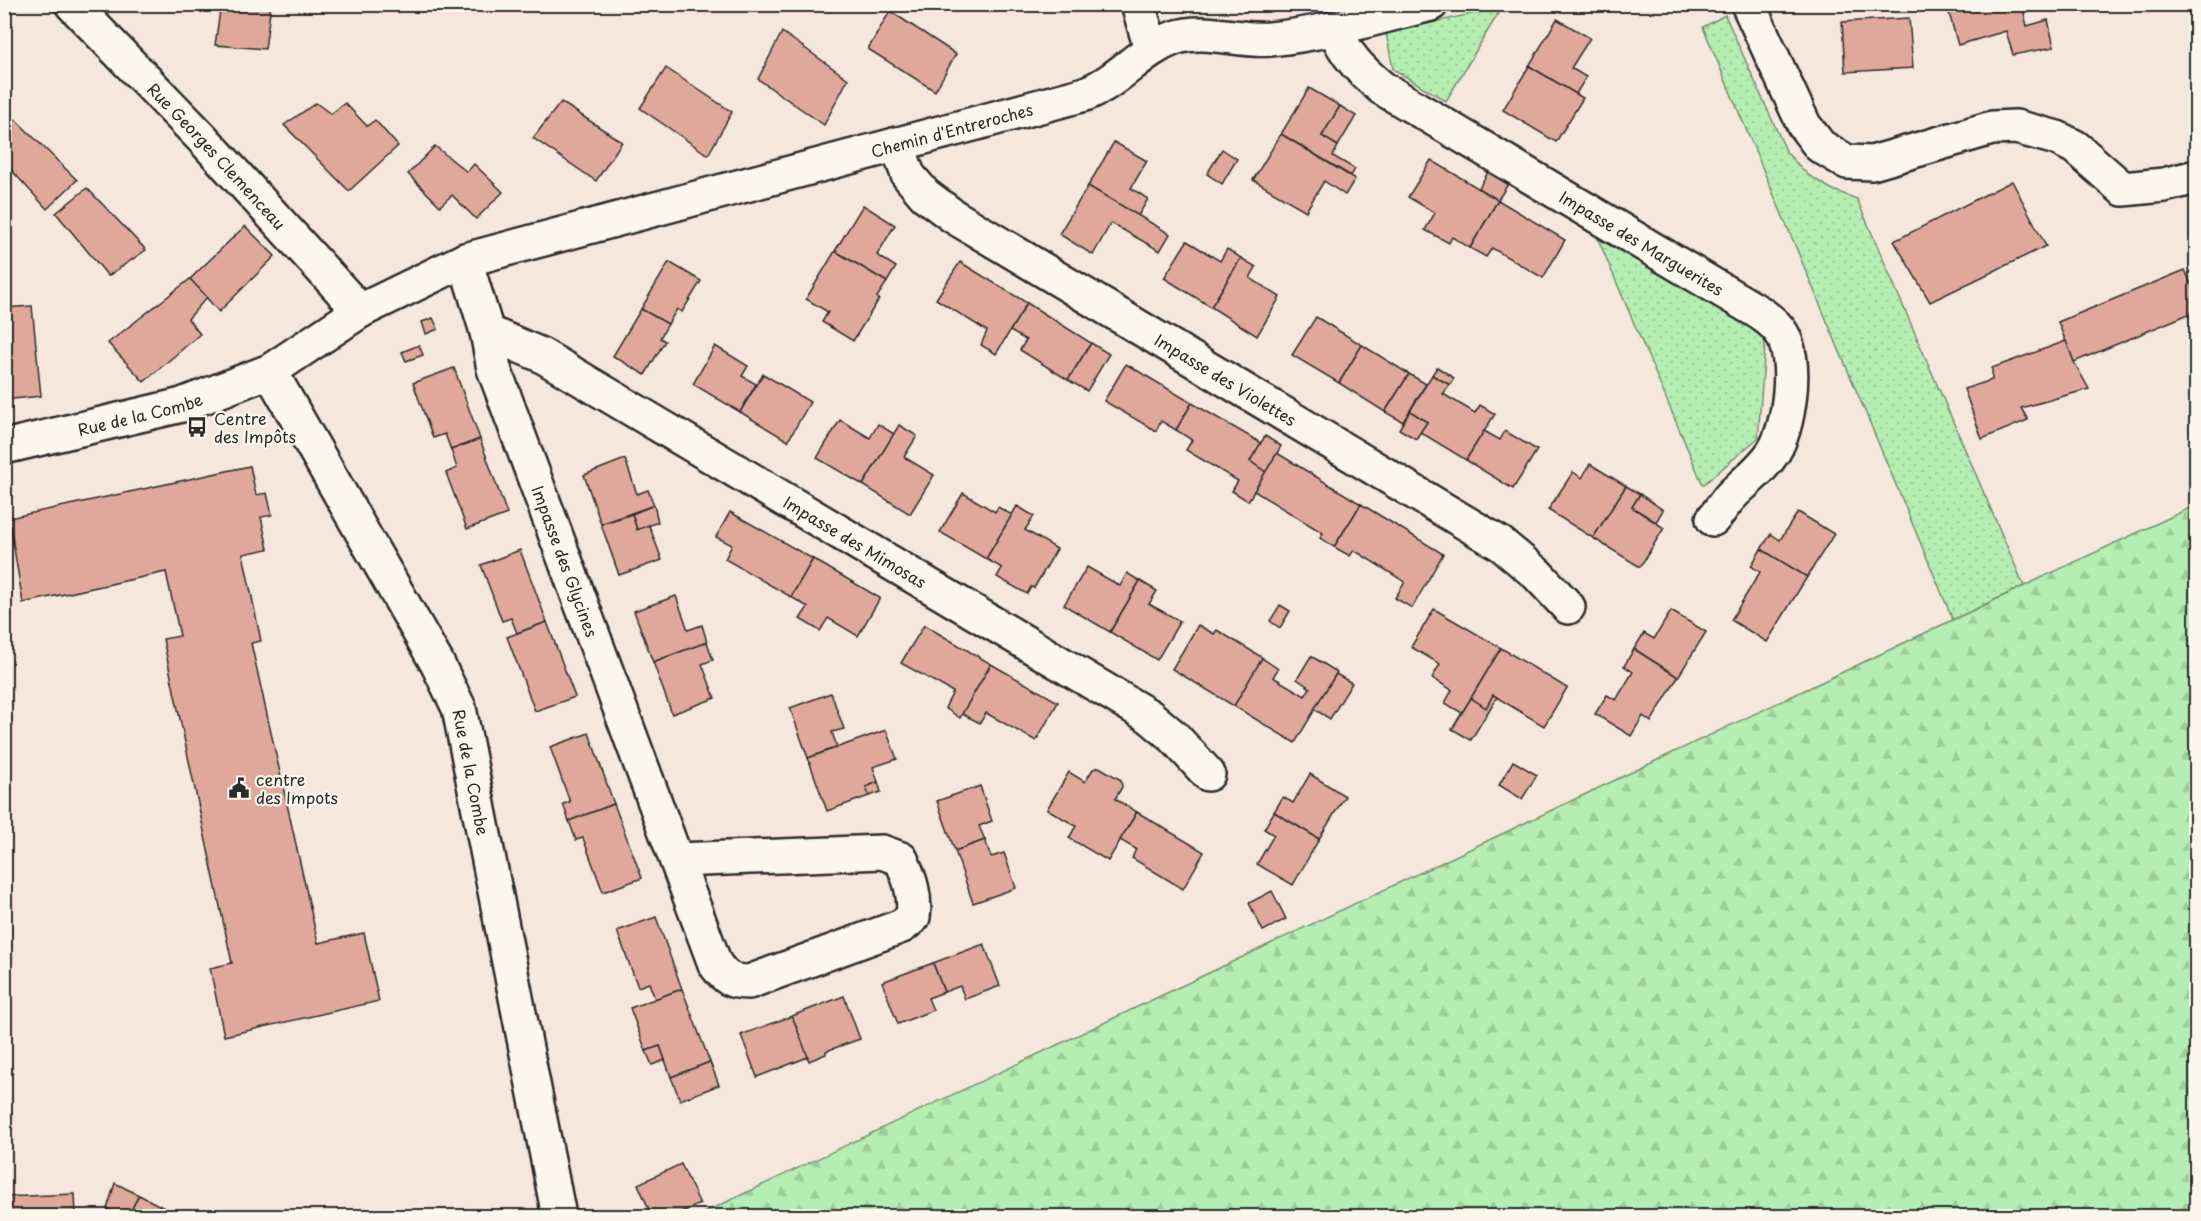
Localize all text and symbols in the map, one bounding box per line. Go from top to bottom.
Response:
street label: Rue Georges Clemenceau [142,77,292,235]
street label: Chemin d'Entreroches [868,97,1035,163]
street label: Impasse des Marguerites [1555,184,1728,301]
street label: Impasse des Violettes [1150,327,1301,431]
street label: Rue de la Combe [75,386,206,441]
place label: Centre des Impôts [214,406,296,448]
bus stop icon: Centre des Impôts [185,415,209,439]
street label: Impasse des Glycines [526,482,604,640]
street label: Impasse des Mimosas [779,490,931,593]
street label: Rue de la Combe [448,707,496,837]
place label: centre des Impots [256,767,338,809]
public building icon: centre des Impots [227,776,251,800]

